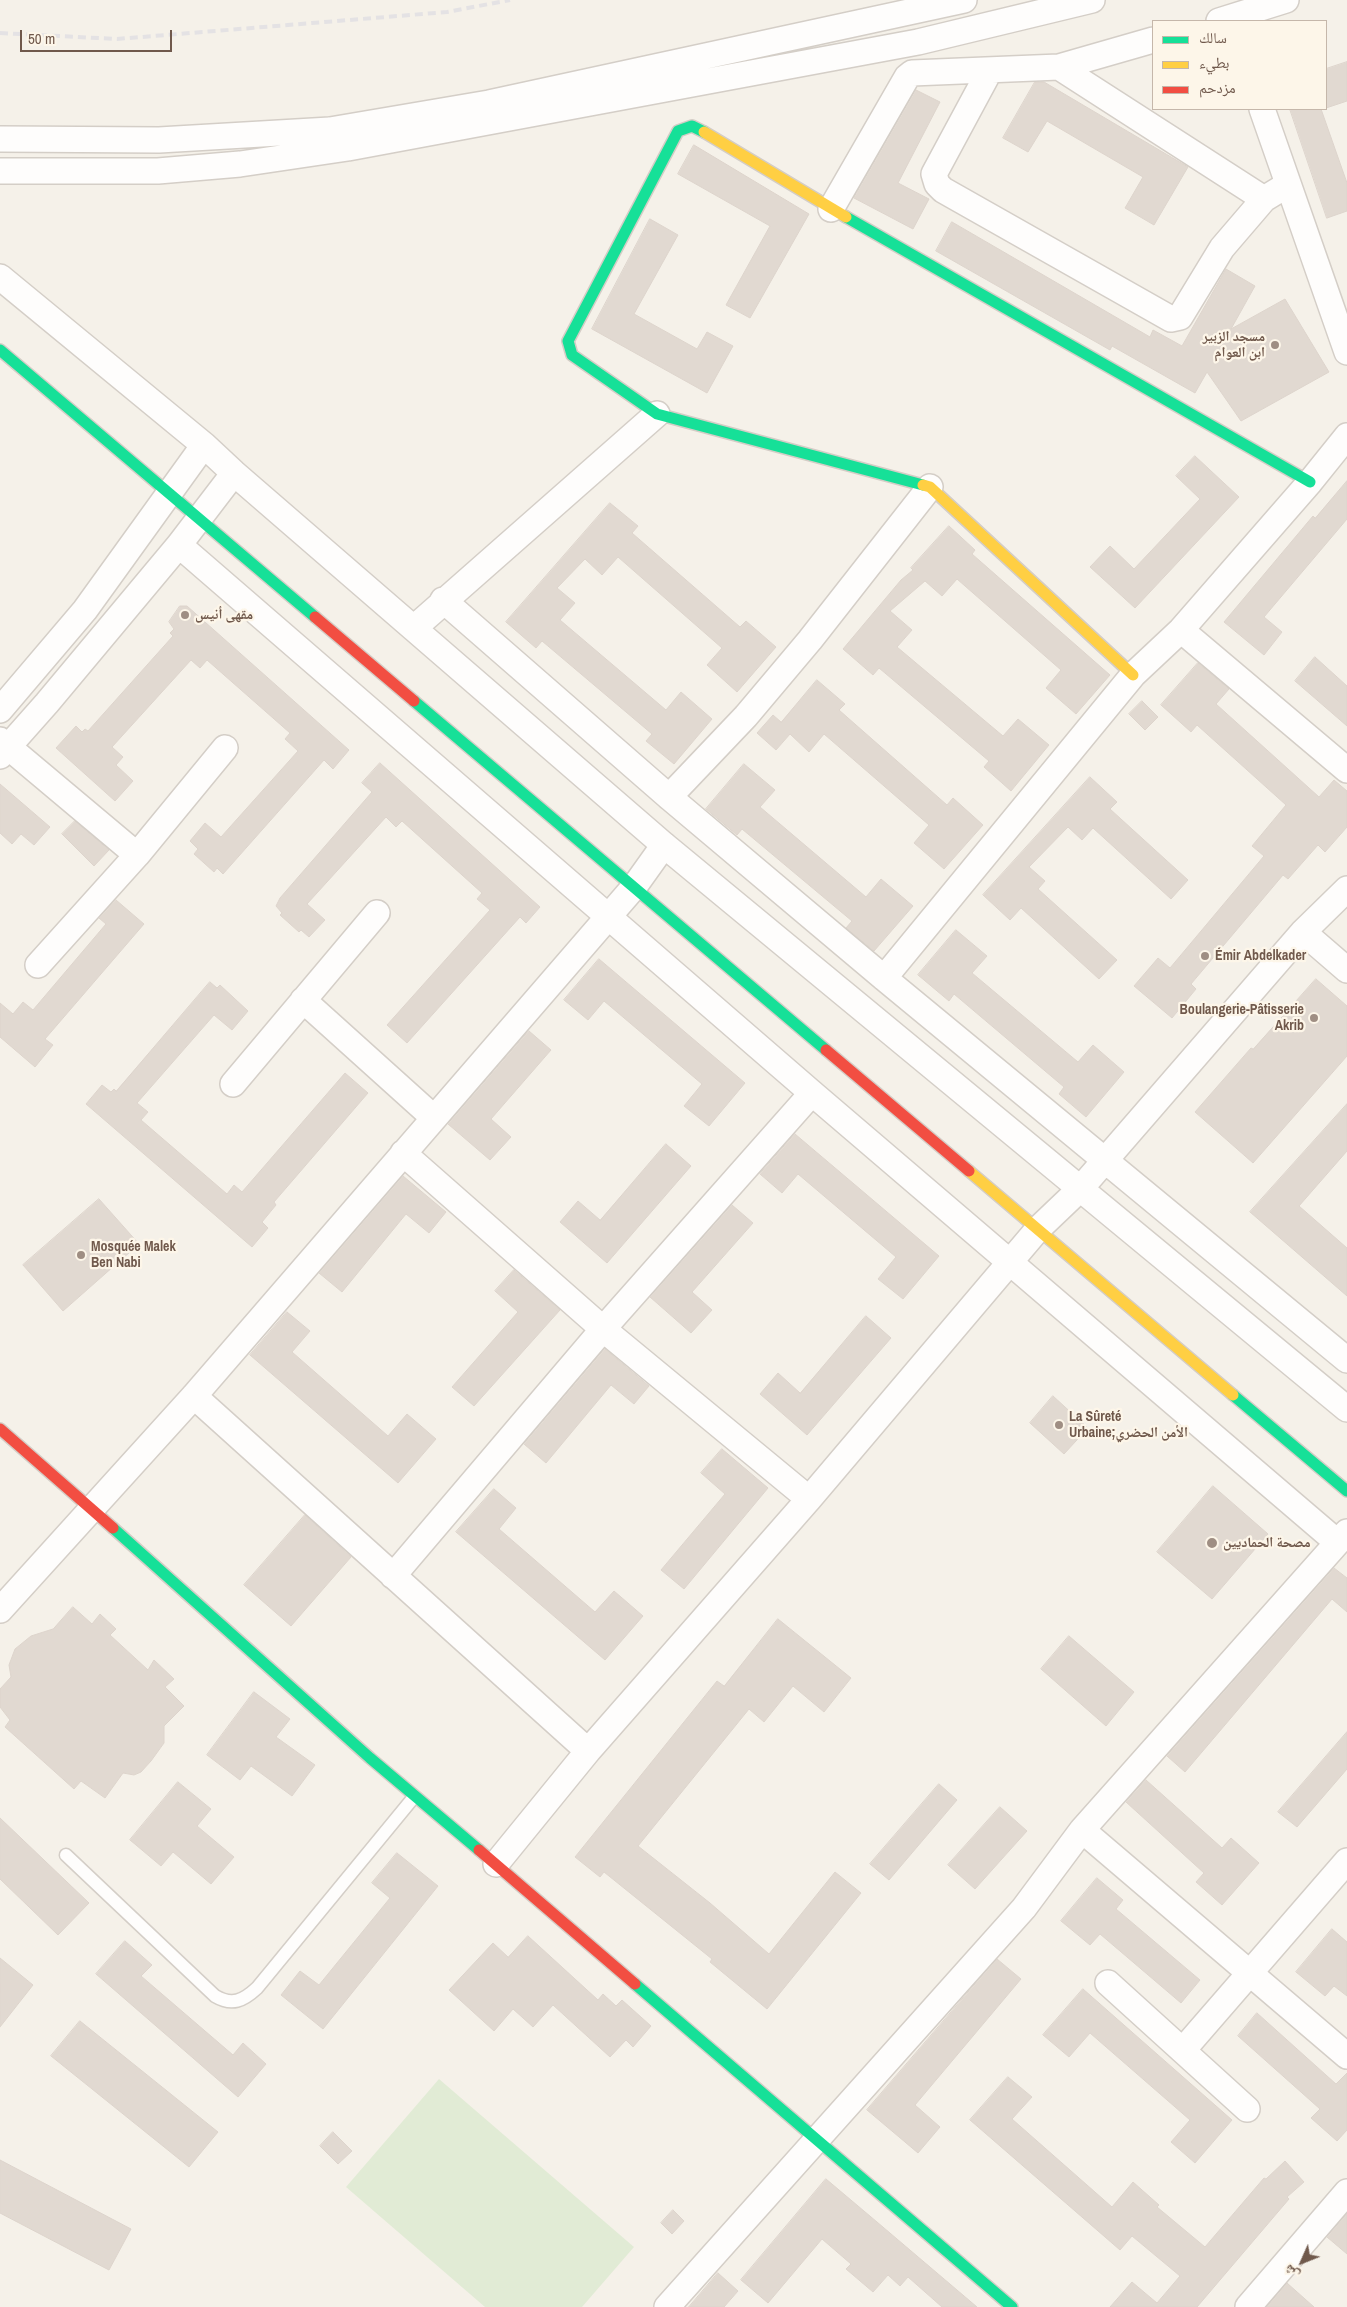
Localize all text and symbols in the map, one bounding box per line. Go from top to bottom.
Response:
scale bar [22,20,175,52]
legend [1152,20,1327,110]
text: سالك [1199,27,1227,48]
text: 50 m [28,28,55,49]
text: بطيء [1199,52,1229,73]
text: مزدحم [1199,77,1236,98]
place label: مسجد الزبير ابن العوام [1202,329,1265,362]
marker: مسجد الزبير ابن العوام [1269,339,1281,351]
place label: مقهى أنيس [195,607,253,623]
marker: مقهى أنيس [179,609,191,621]
place label: Émir Abdelkader [1215,948,1306,964]
marker: Émir Abdelkader [1199,950,1211,962]
place label: Boulangerie-Pâtisserie Akrib [1180,1002,1304,1034]
marker: Boulangerie-Pâtisserie Akrib [1308,1012,1320,1024]
place label: Mosquée Malek Ben Nabi [91,1239,176,1272]
marker: Mosquée Malek Ben Nabi [75,1249,87,1261]
place label: La Sûreté Urbaine;الأمن الحضري [1069,1409,1188,1441]
marker: La Sûreté Urbaine;الأمن الحضري [1053,1419,1065,1431]
place label: مصحة الحماديين [1223,1535,1311,1551]
marker: مصحة الحماديين [1205,1536,1219,1550]
north arrow [1277,2237,1327,2287]
text: ش [1280,2261,1303,2284]

